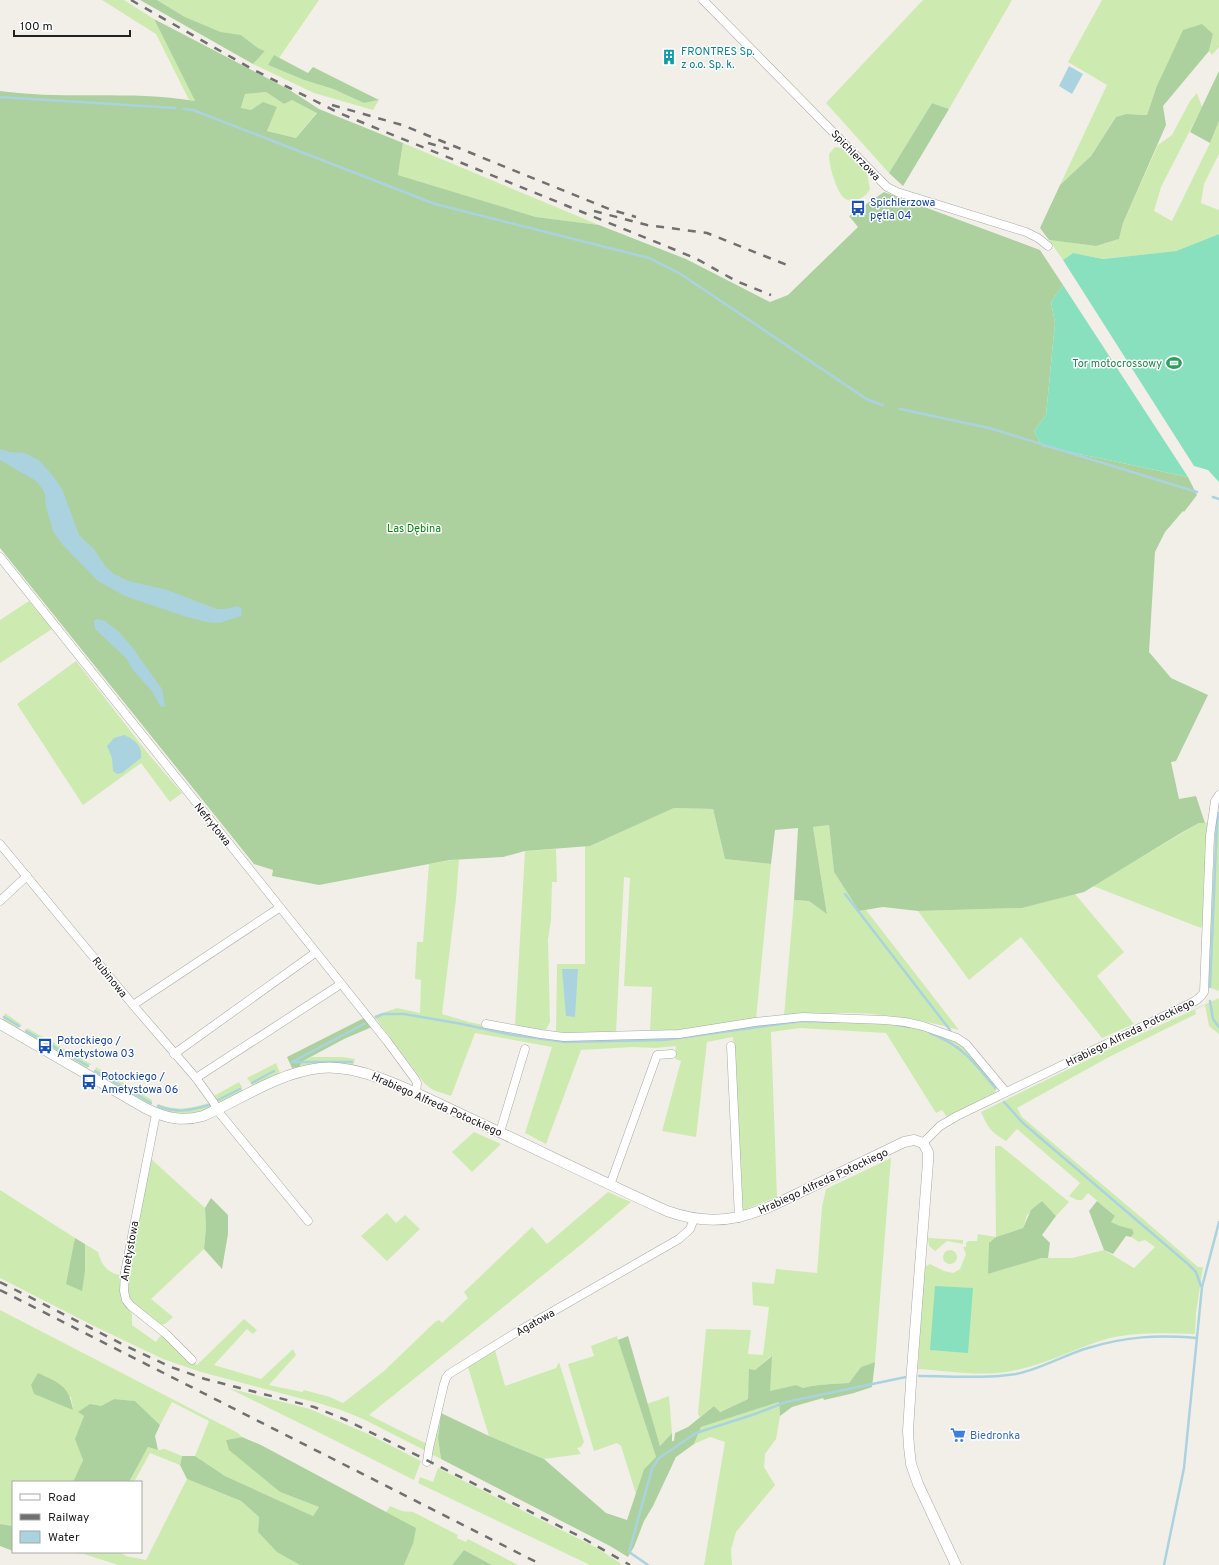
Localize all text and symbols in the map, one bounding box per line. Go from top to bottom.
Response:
scale bar [14,12,130,38]
text: 100 m [20,19,53,35]
place label: FRONTRES Sp. z o.o. Sp. k. [681,45,755,72]
building icon: FRONTRES Sp. z o.o. Sp. k. [660,48,678,66]
street label: Spichlerzowa [828,127,883,184]
place label: Spichlerzowa pętla 04 [870,196,936,223]
bus stop icon: Spichlerzowa pętla 04 [849,199,867,217]
sports icon: Tor motocrossowy [1165,354,1183,372]
place label: Tor motocrossowy [1072,357,1162,371]
park label: Las Dębina [387,522,441,536]
street label: Nefrytowa [191,800,234,849]
street label: Rubinowa [89,954,130,1001]
street label: Hrabiego Alfreda Potockiego [1064,996,1197,1070]
place label: Potockiego / Ametystowa 03 [57,1034,134,1061]
bus stop icon: Potockiego / Ametystowa 03 [36,1037,54,1055]
place label: Potockiego / Ametystowa 06 [101,1070,178,1097]
street label: Hrabiego Alfreda Potockiego [369,1070,504,1140]
bus stop icon: Potockiego / Ametystowa 06 [80,1073,98,1091]
street label: Hrabiego Alfreda Potockiego [756,1146,891,1218]
street label: Ametystowa [118,1220,142,1282]
street label: Agatowa [513,1306,558,1340]
supermarket icon: Biedronka [949,1426,967,1444]
place label: Biedronka [970,1429,1020,1443]
legend [12,1481,142,1553]
text: Road [48,1490,76,1506]
text: Railway [48,1510,89,1526]
text: Water [48,1530,80,1546]

